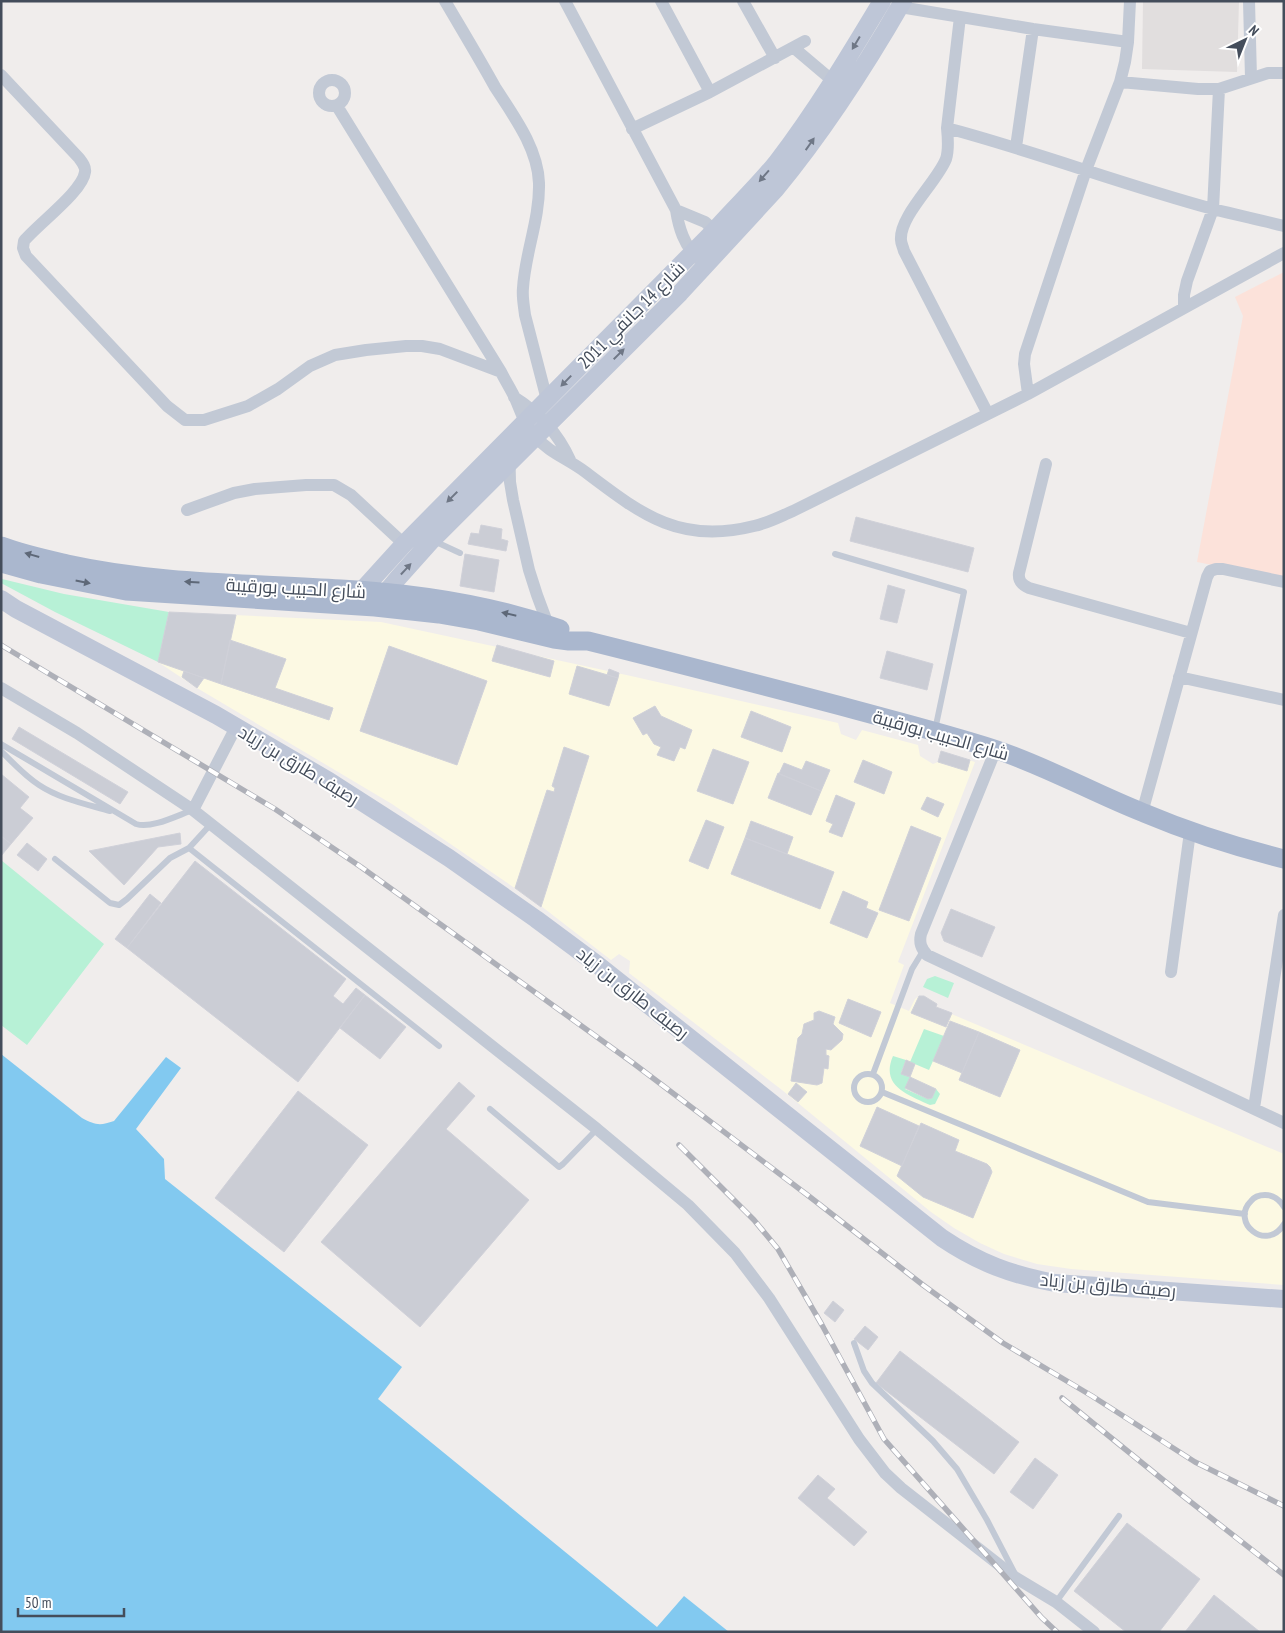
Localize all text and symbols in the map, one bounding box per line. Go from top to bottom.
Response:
north arrow [1220,15,1270,65]
text: N [1245,21,1263,40]
one-way arrow [852,36,861,49]
one-way arrow [805,137,815,150]
one-way arrow [759,170,770,183]
street label: شارع 14 جانفي 2011 [573,257,692,376]
one-way arrow [613,348,625,360]
one-way arrow [560,375,572,387]
one-way arrow [446,490,458,502]
one-way arrow [24,551,39,559]
one-way arrow [400,564,412,576]
street label: شارع الحبيب بورقيبة [225,573,367,604]
one-way arrow [183,577,199,585]
one-way arrow [75,579,91,587]
one-way arrow [502,610,517,618]
street label: شارع الحبيب بورقيبة [870,705,1012,766]
street label: رصيف طارق بن زياد [234,720,363,811]
street label: رصيف طارق بن زياد [571,942,694,1045]
street label: رصيف طارق بن زياد [1039,1268,1177,1303]
scale bar [18,1586,124,1618]
text: 50 m [25,1593,51,1612]

